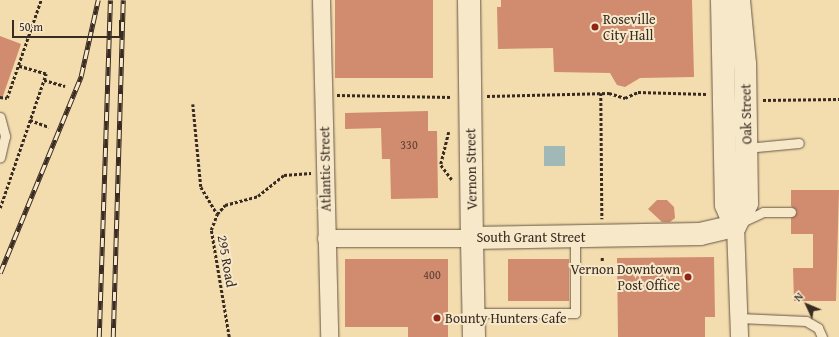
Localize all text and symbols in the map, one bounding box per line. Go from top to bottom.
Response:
place label: Roseville City Hall [603,11,656,44]
scale bar [14,12,123,38]
text: 50 m [19,18,43,35]
marker: Roseville City Hall [590,22,600,32]
street label: Oak Street [737,83,755,145]
street label: Atlantic Street [316,126,334,212]
street label: Vernon Street [462,128,480,210]
house number: 330 [400,138,418,152]
street label: South Grant Street [476,229,586,245]
street label: 295 Road [214,234,240,288]
place label: Vernon Downtown Post Office [570,261,680,294]
house number: 400 [423,268,441,282]
marker: Vernon Downtown Post Office [683,272,693,282]
north arrow [787,285,827,325]
text: N [790,288,807,305]
place label: Bounty Hunters Cafe [445,310,566,326]
marker: Bounty Hunters Cafe [432,313,442,323]

